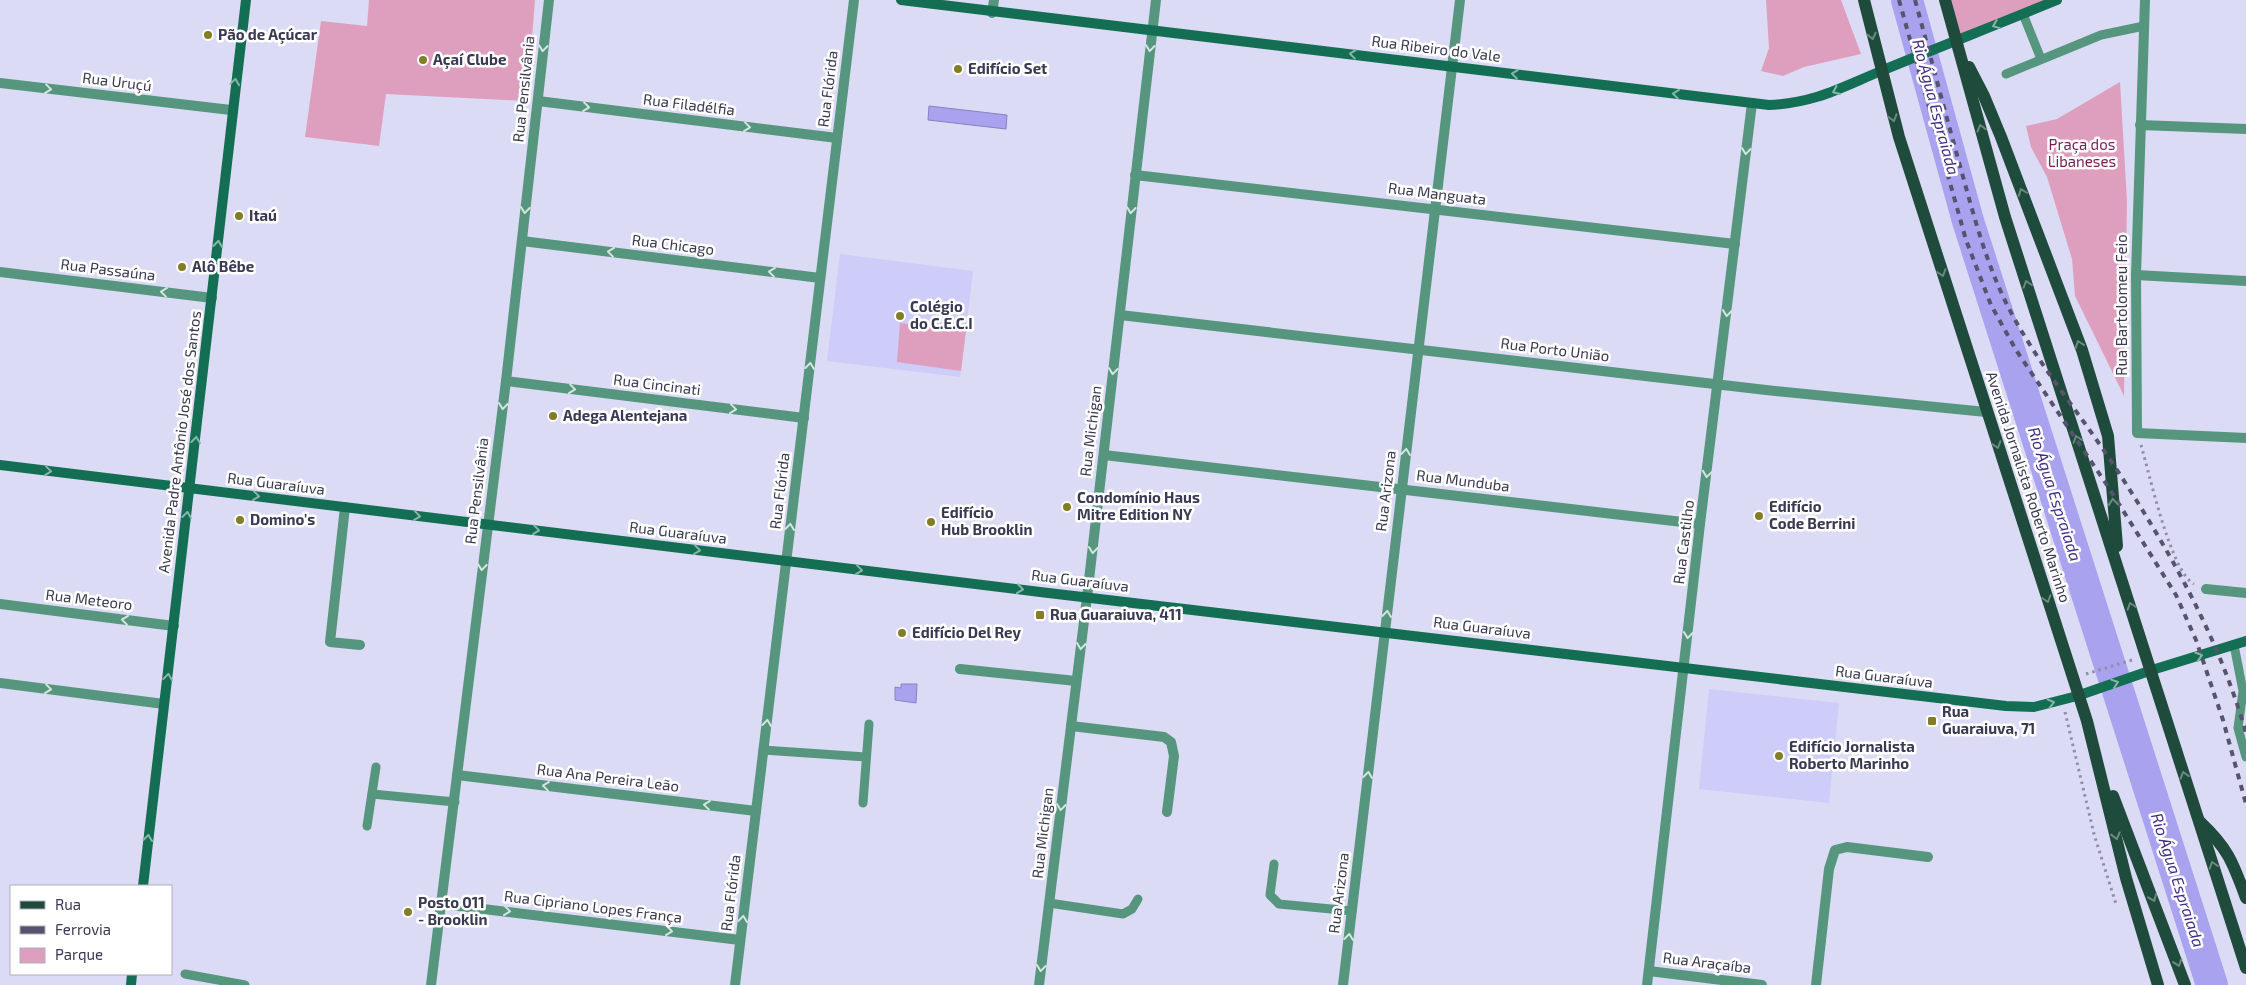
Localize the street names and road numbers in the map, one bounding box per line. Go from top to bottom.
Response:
street label: Rua Ribeiro do Vale [1371,31,1502,65]
street label: Rua Pensilvânia [508,35,538,143]
street label: Rua Flórida [813,50,841,128]
street label: Rua Uruçú [81,68,153,95]
street label: Rua Filadélfia [642,89,736,119]
street label: Rua Manguata [1387,178,1487,208]
street label: Rua Chicago [631,230,715,258]
street label: Rua Bartolomeu Feio [2112,234,2130,376]
street label: Rua Passaúna [60,254,157,284]
street label: Avenida Padre Antônio José dos Santos [154,310,204,574]
street label: Rua Porto União [1500,333,1611,365]
street label: Avenida Jornalista Roberto Marinho [1983,369,2075,605]
street label: Rua Cincinati [612,370,702,398]
street label: Rua Michigan [1076,384,1105,477]
street label: Rua Pensilvânia [461,437,491,545]
street label: Rua Arizona [1371,449,1399,532]
street label: Rua Flórida [765,452,793,530]
street label: Rua Munduba [1415,465,1511,495]
street label: Rua Guaraíuva [226,468,326,498]
street label: Rua Castilho [1669,499,1697,585]
street label: Rua Guaraíuva [628,517,728,547]
street label: Rua Guaraíuva [1030,565,1130,595]
street label: Rua Meteoro [45,585,134,613]
street label: Rua Guaraíuva [1432,612,1532,642]
street label: Rua Guaraíuva [1834,661,1934,691]
street label: Rua Ana Pereira Leão [536,759,680,795]
street label: Rua Michigan [1028,786,1057,879]
street label: Rua Arizona [1324,851,1352,934]
street label: Rua Flórida [716,854,744,932]
street label: Rua Cipriano Lopes França [503,886,683,927]
street label: Rua Araçaíba [1662,948,1752,977]

